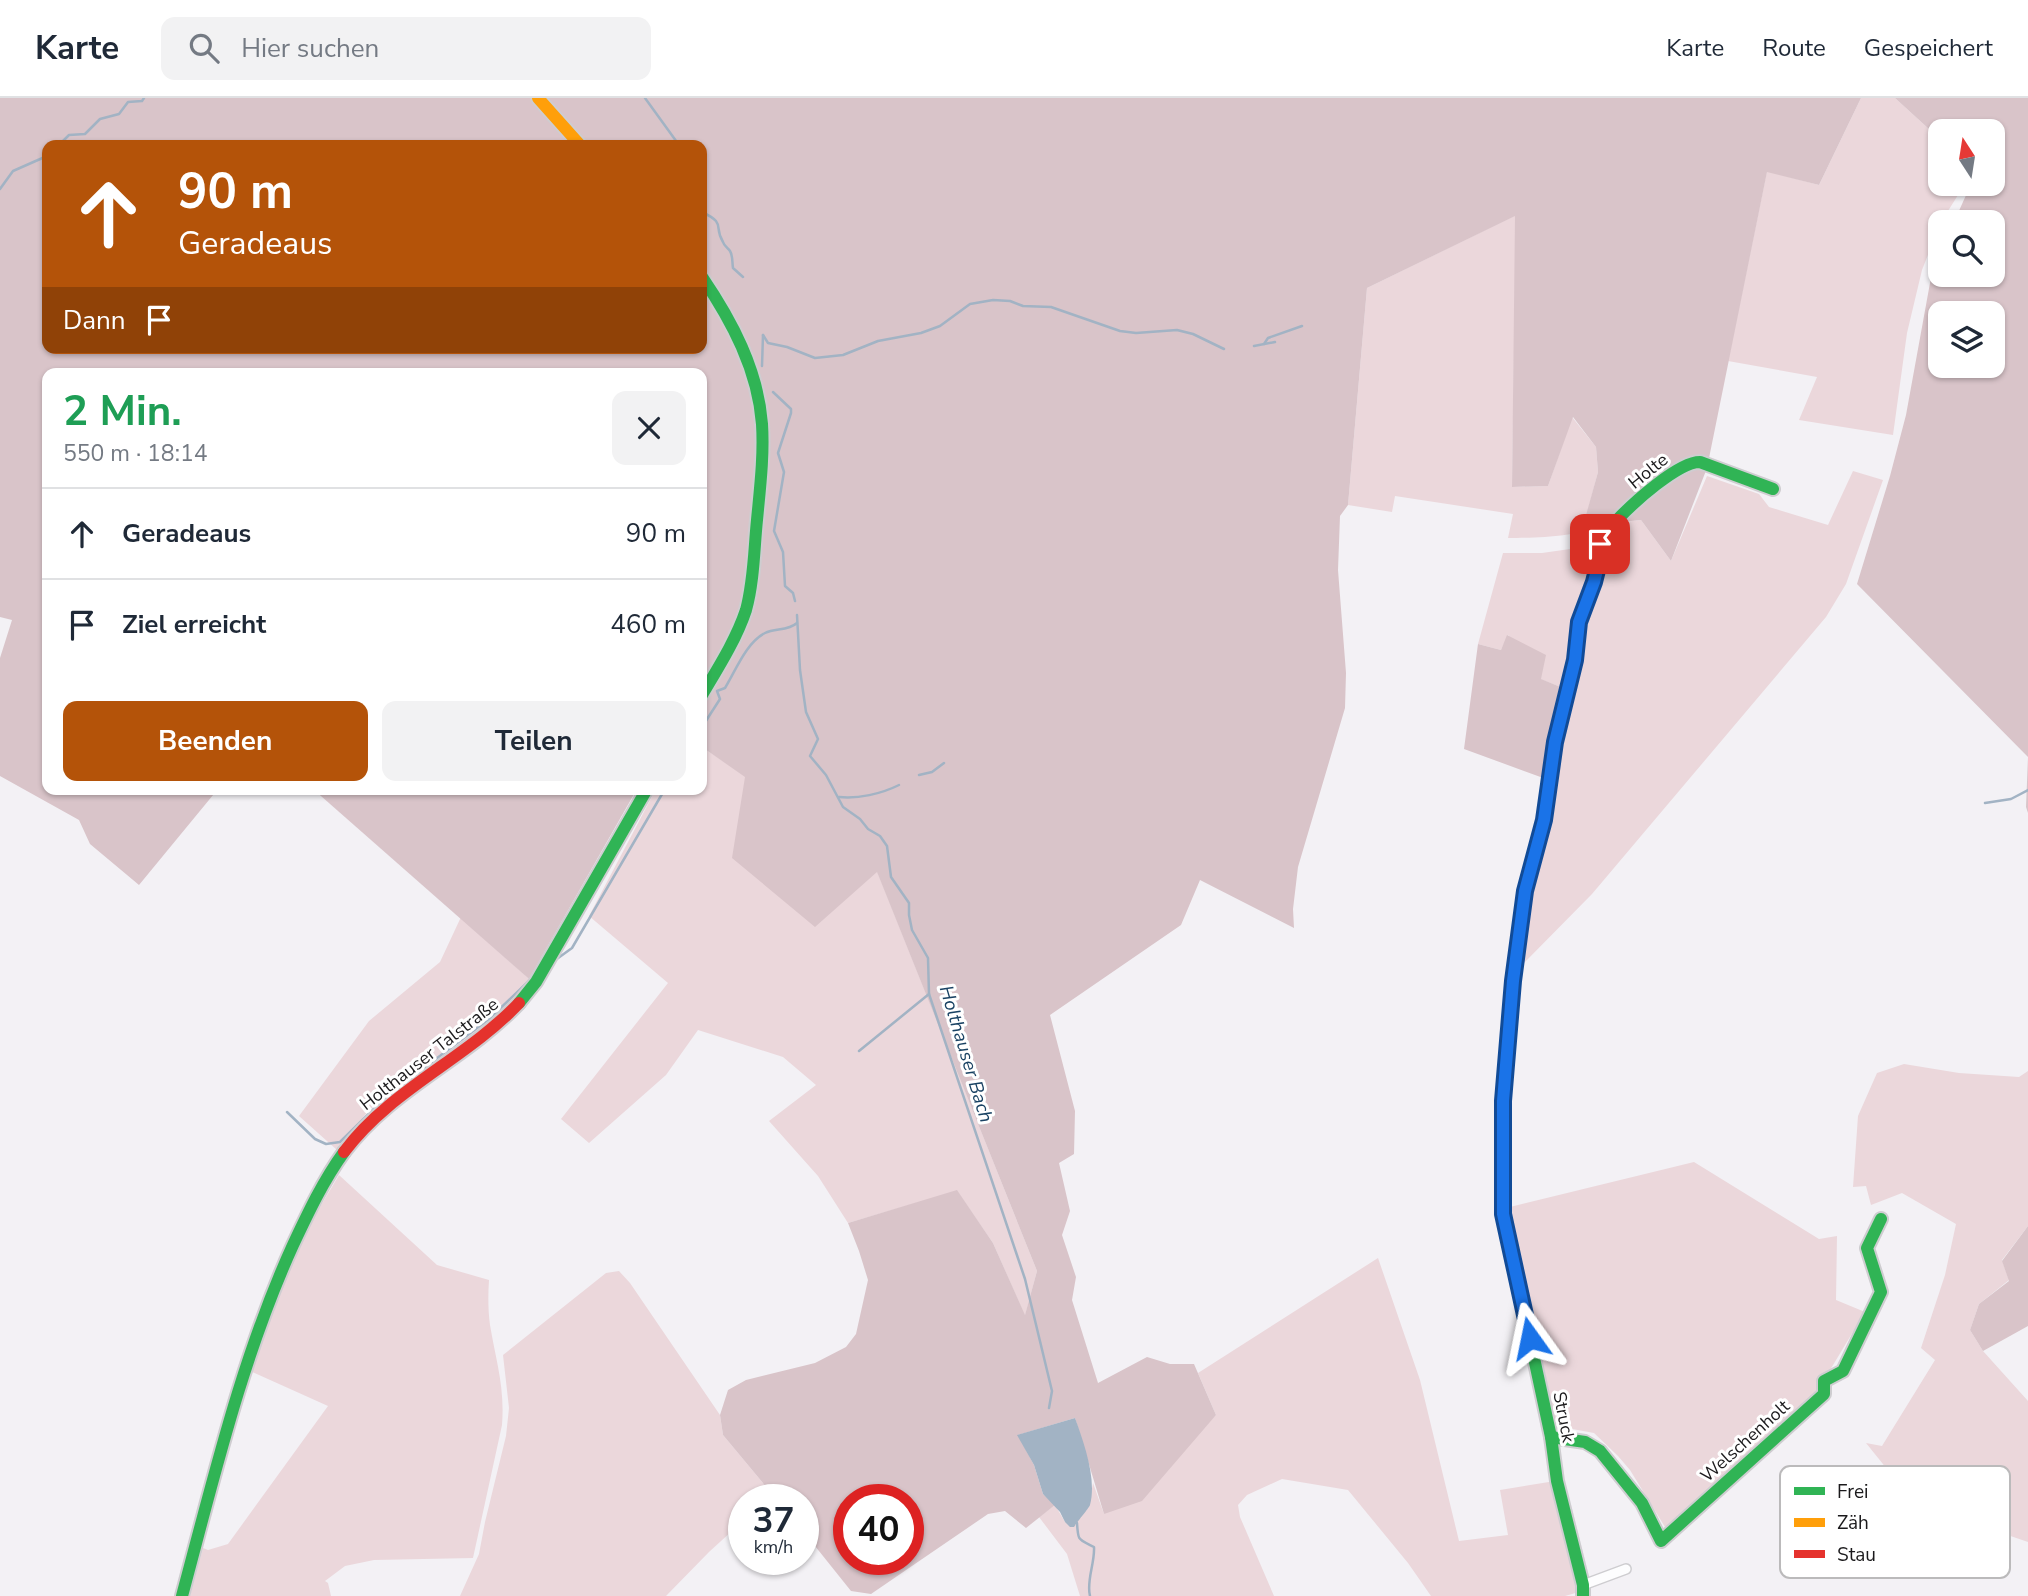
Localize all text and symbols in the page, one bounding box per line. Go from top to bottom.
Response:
search box [161,17,651,80]
text: Karte [35,26,119,71]
icon: search [185,29,223,67]
text: Hier suchen [241,31,379,66]
text: Karte [1666,32,1724,64]
text: Route [1762,32,1826,64]
text: Gespeichert [1864,32,1993,64]
north arrow [1928,119,2006,196]
map controls [1928,119,2005,378]
text: 90 m [178,158,293,225]
icon: ahead [63,168,154,259]
button: search [1928,210,2005,287]
text: Geradeaus [178,222,333,265]
icon: arrive [140,301,178,339]
button: layers [1928,301,2005,378]
text: Dann [63,303,126,338]
text: 2 Min. [63,383,182,440]
button: close [612,391,686,465]
text: 550 m · 18:14 [63,438,208,469]
street label: Holte [1623,448,1673,494]
pin [1570,514,1630,574]
icon: ahead [63,515,101,553]
text: Geradeaus [122,516,251,551]
text: 90 m [626,516,686,551]
icon: arrive [1581,525,1619,563]
icon: arrive [63,606,101,644]
text: Ziel erreicht [122,607,266,642]
text: 460 m [610,607,686,642]
button: Beenden [63,701,368,781]
button: Teilen [382,701,686,781]
water label: Holthauser Bach [933,982,999,1126]
street label: Holthauser Talstraße [355,992,503,1116]
position arrow [1493,1301,1567,1375]
street label: Struck [1547,1390,1581,1445]
street label: Welschenholt [1695,1394,1795,1487]
legend [1780,1466,2010,1578]
text: Frei [1837,1479,1868,1505]
speed limit sign: 40 [833,1484,924,1575]
text: 37 [752,1497,795,1544]
text: Zäh [1837,1510,1869,1536]
text: km/h [754,1535,793,1559]
text: Stau [1837,1542,1876,1568]

